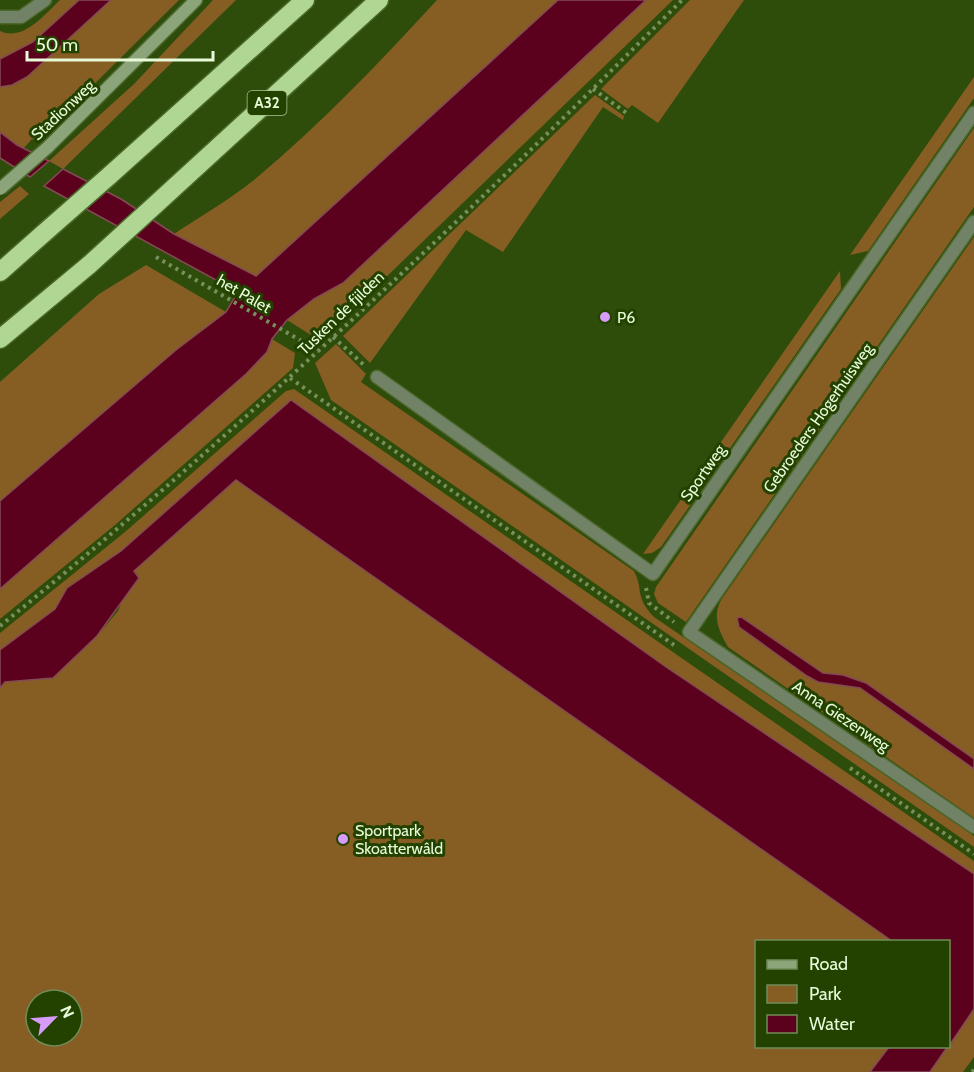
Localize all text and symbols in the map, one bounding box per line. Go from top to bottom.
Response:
scale bar [27,24,213,62]
text: 50 m [36,34,78,56]
street label: Stadionweg [27,75,99,144]
road number: A32 [248,91,286,115]
street label: Tusken de fjilden [294,267,388,359]
street label: het Palet [213,271,275,317]
place label: P6 [617,308,635,327]
marker: P6 [598,310,612,324]
street label: Gebroeders Hogerhuisweg [759,339,877,496]
street label: Sportweg [677,440,730,505]
street label: Anna Giezenweg [789,676,894,756]
place label: Sportpark Skoatterwâld [355,821,443,858]
marker: Sportpark Skoatterwâld [336,832,350,846]
legend [755,940,950,1048]
text: Road [809,953,848,975]
text: Park [809,983,842,1005]
north arrow [24,988,84,1048]
text: N [56,1003,78,1021]
text: Water [809,1013,855,1035]

